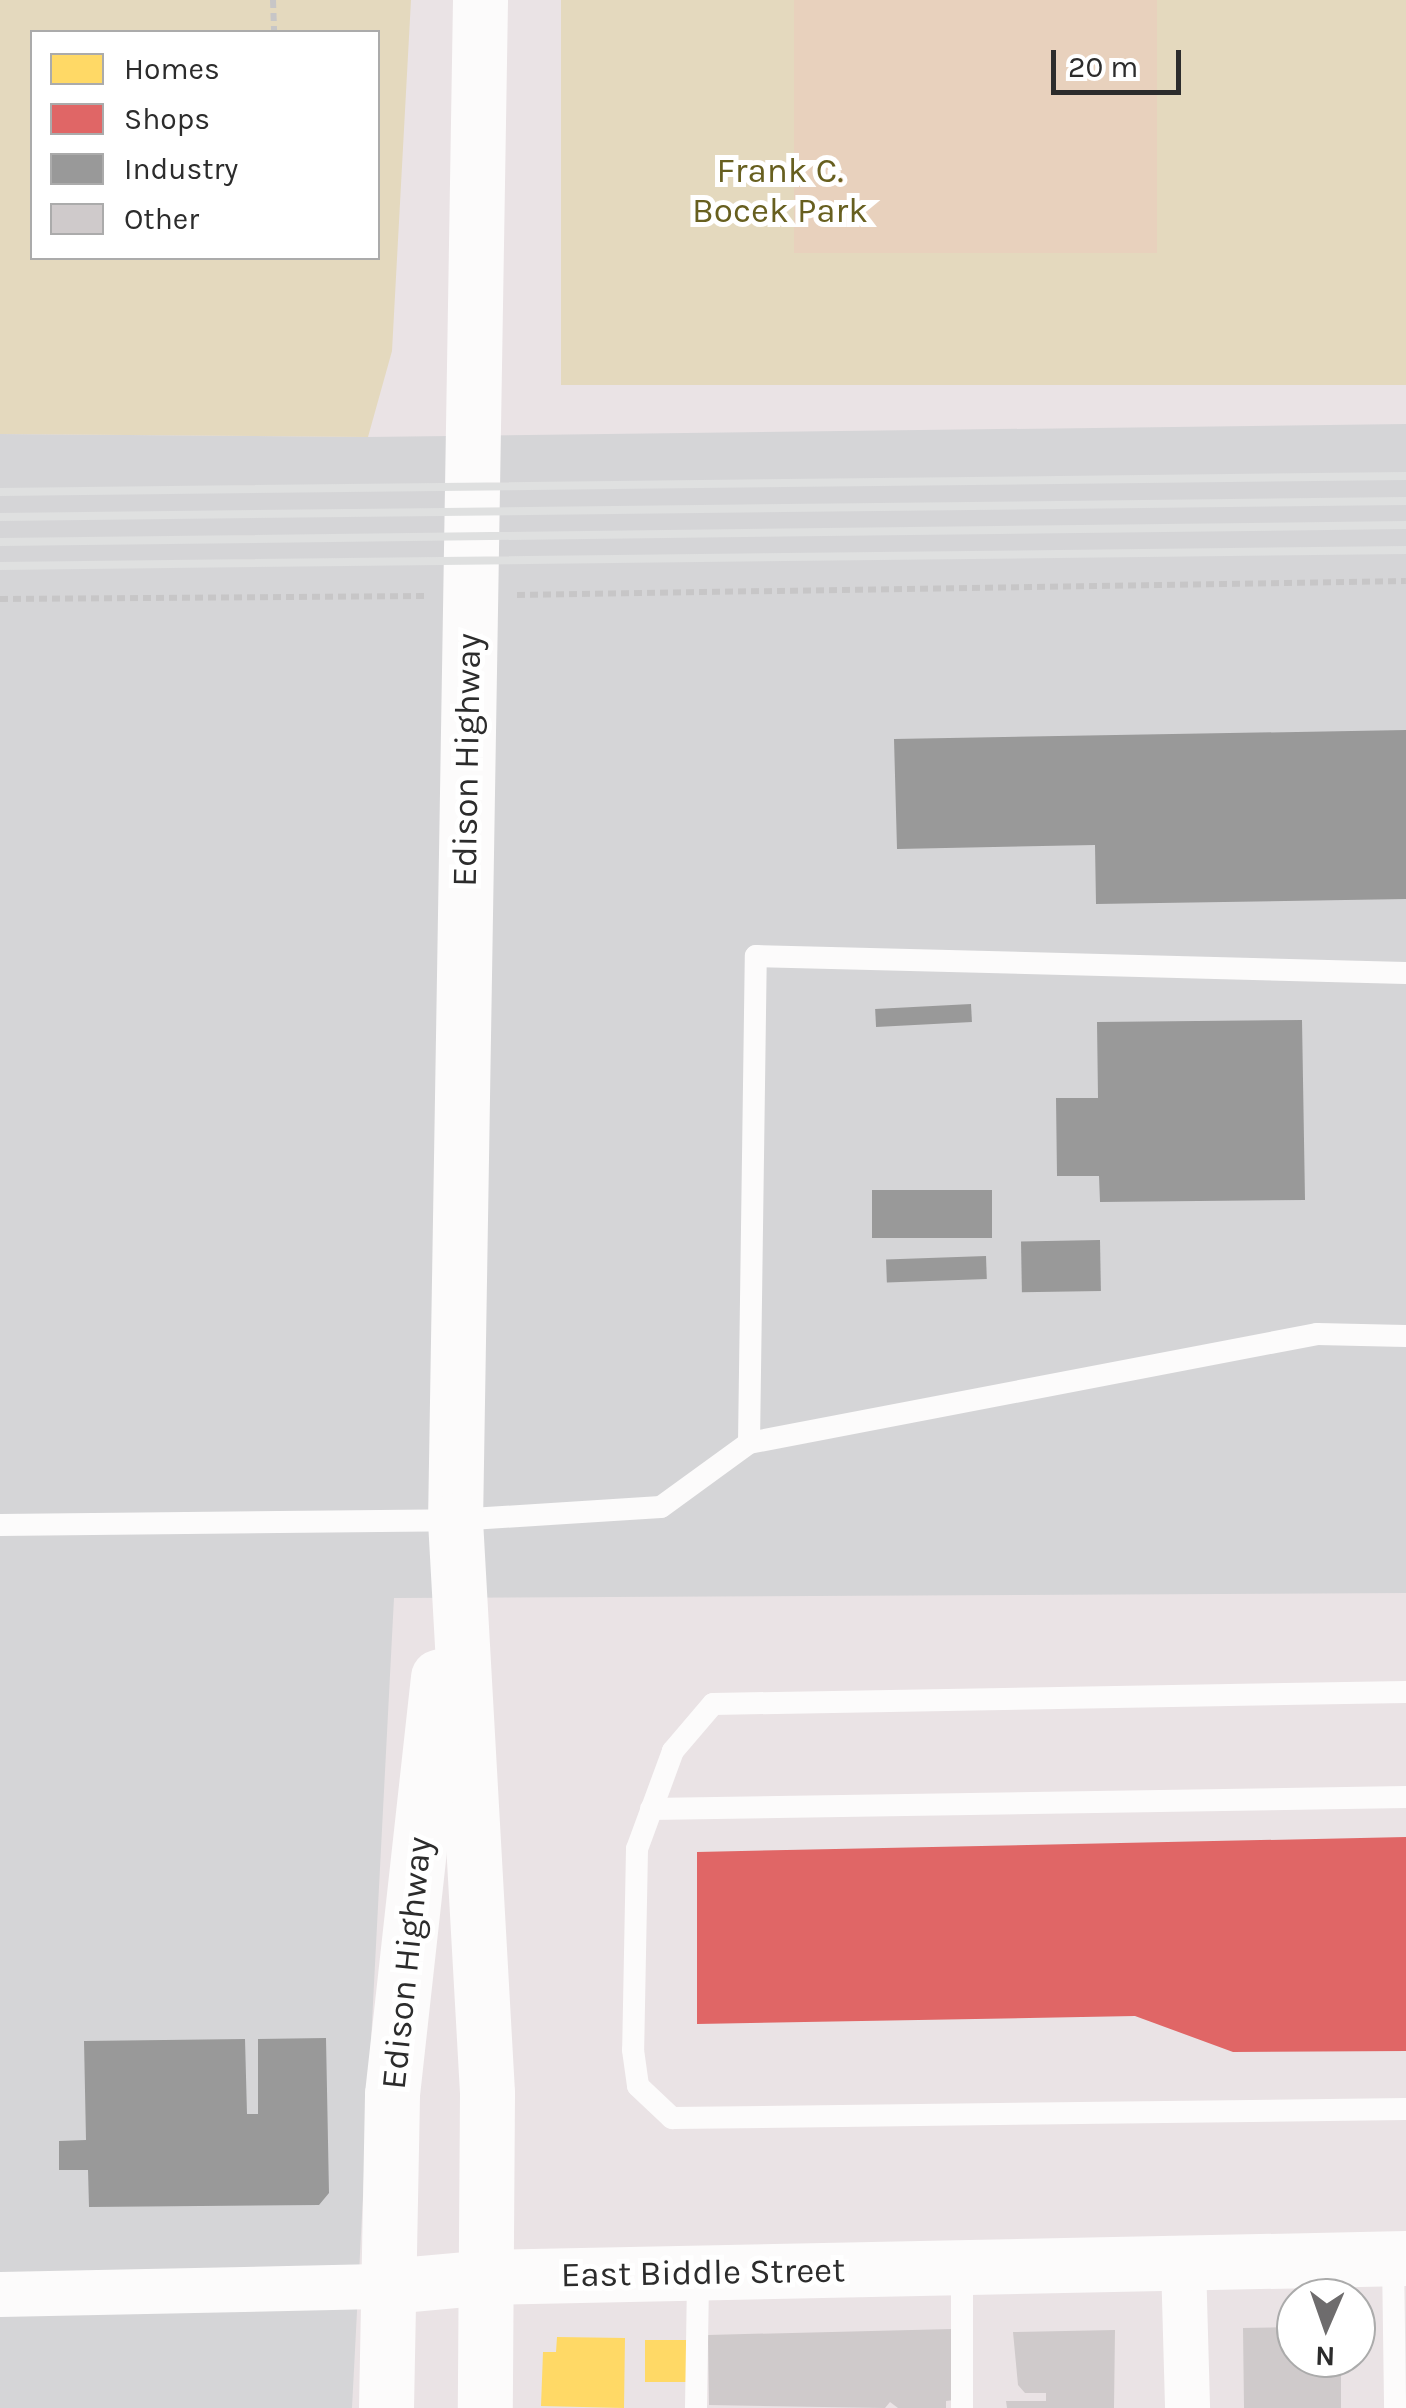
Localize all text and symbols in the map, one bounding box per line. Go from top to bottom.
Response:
legend [30,30,380,260]
scale bar [1056,30,1186,92]
text: 20 m [1068,49,1138,85]
text: Homes [124,51,220,87]
text: Shops [124,101,210,137]
park label: Frank C. Bocek Park [692,150,868,232]
text: Industry [124,151,238,187]
text: Other [124,201,199,237]
street label: Edison Highway [444,633,490,887]
street label: Edison Highway [373,1835,441,2091]
street label: East Biddle Street [560,2250,846,2296]
north arrow [1276,2278,1376,2378]
text: N [1314,2340,1336,2373]

